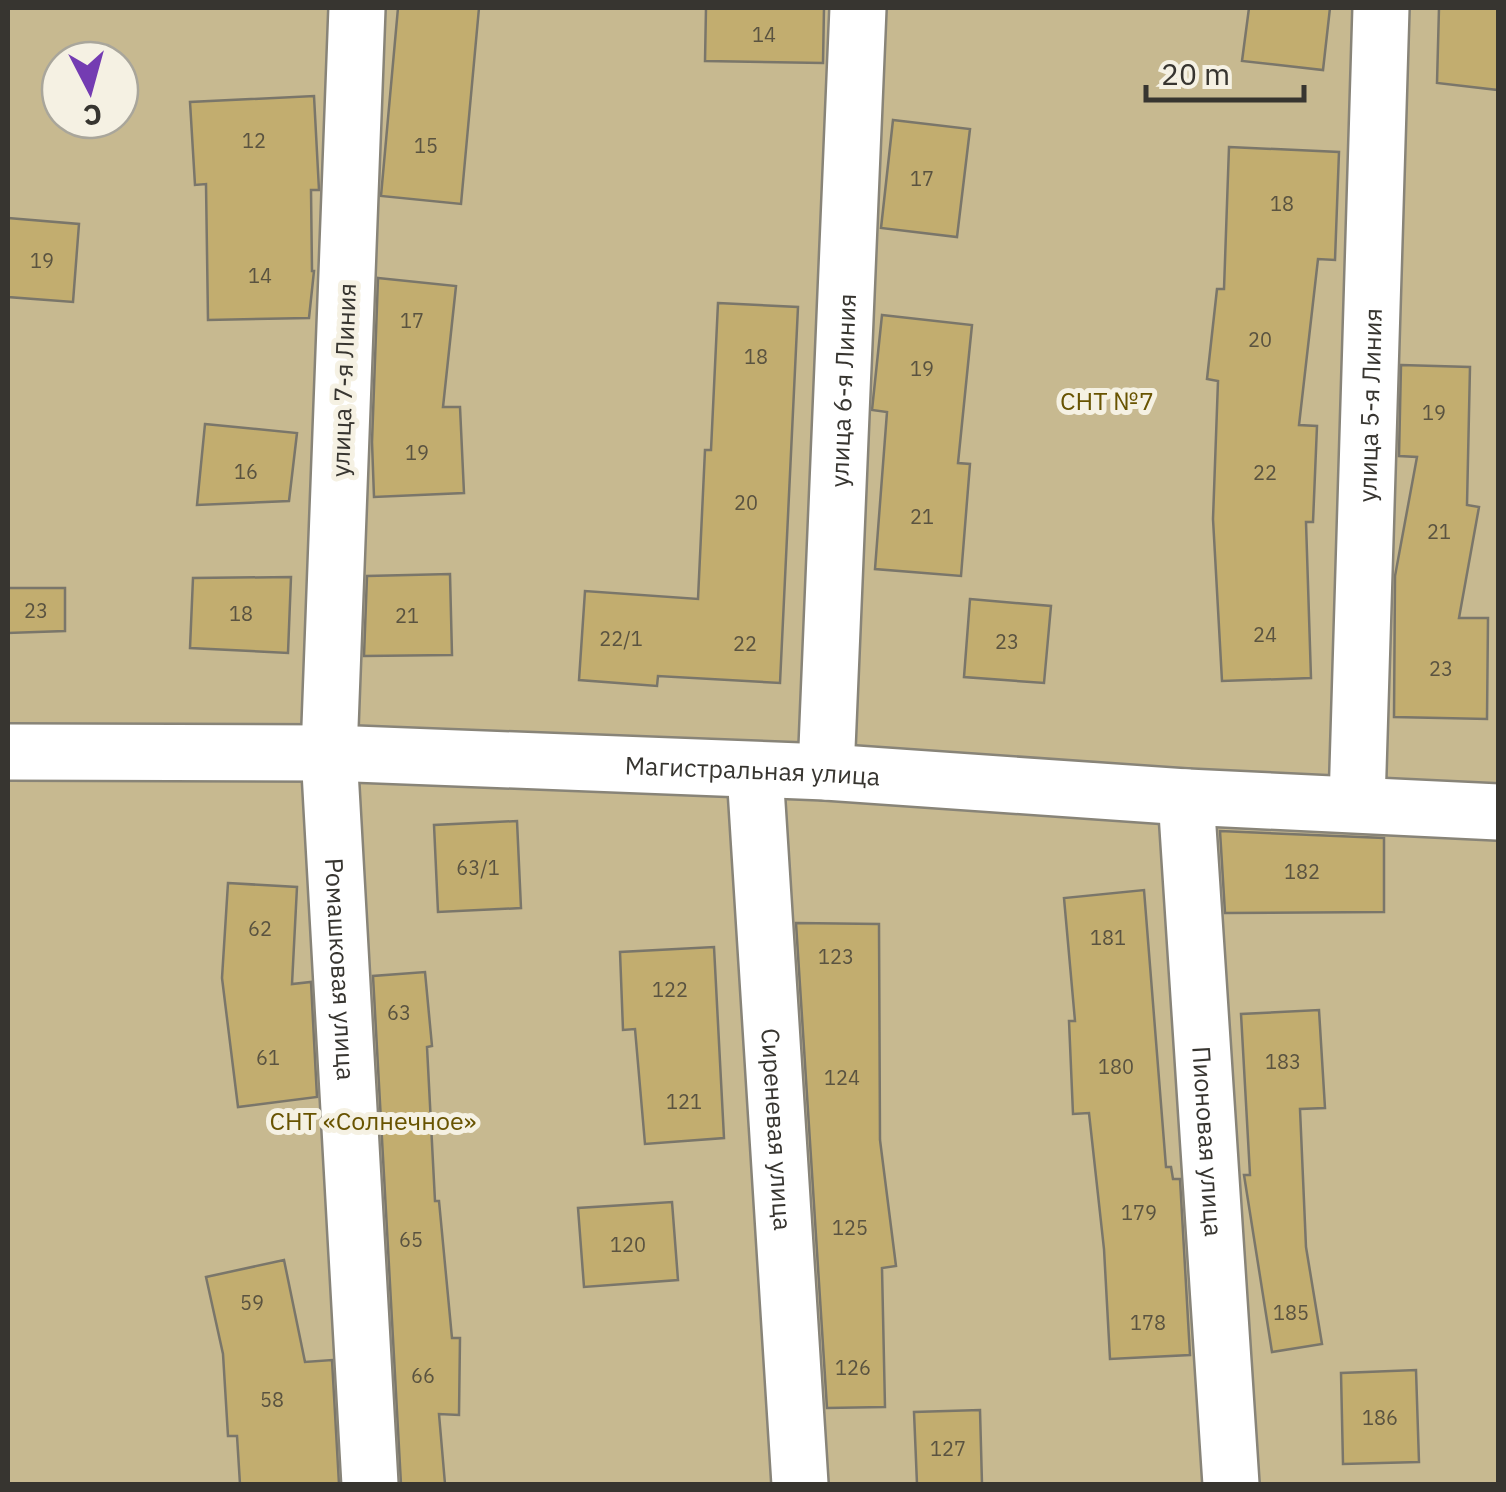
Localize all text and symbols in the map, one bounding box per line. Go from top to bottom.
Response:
house number: 14 [752,21,776,48]
north arrow [40,40,140,140]
scale bar [1146,40,1304,102]
text: 20 m [1161,54,1230,93]
text: С [82,96,104,135]
house number: 12 [242,127,266,154]
house number: 15 [414,132,438,159]
house number: 17 [910,165,934,192]
house number: 18 [1270,190,1294,217]
house number: 19 [30,247,54,274]
house number: 14 [248,262,272,289]
street label: улица 7-я Линия [323,282,363,478]
street label: улица 6-я Линия [821,293,863,488]
house number: 17 [400,307,424,334]
street label: улица 5-я Линия [1350,308,1388,503]
house number: 20 [1248,326,1272,353]
house number: 18 [744,343,768,370]
house number: 19 [910,355,934,382]
park label: СНТ №7 [1060,384,1154,417]
house number: 19 [1422,399,1446,426]
house number: 19 [405,439,429,466]
house number: 16 [234,458,258,485]
house number: 22 [1253,459,1277,486]
house number: 20 [734,489,758,516]
house number: 21 [910,503,934,530]
house number: 21 [1427,518,1451,545]
house number: 23 [24,597,48,624]
house number: 18 [229,600,253,627]
house number: 21 [395,602,419,629]
house number: 24 [1253,621,1277,648]
house number: 22/1 [599,625,643,652]
house number: 23 [995,628,1019,655]
house number: 22 [733,630,757,657]
house number: 23 [1429,655,1453,682]
street label: Магистральная улица [624,748,881,792]
house number: 63/1 [456,854,500,881]
street label: Ромашковая улица [318,857,364,1081]
house number: 182 [1284,858,1320,885]
house number: 62 [248,915,272,942]
house number: 181 [1090,924,1126,951]
house number: 123 [818,943,854,970]
house number: 122 [652,976,688,1003]
house number: 63 [387,999,411,1026]
street label: Сиреневая улица [755,1027,800,1231]
house number: 61 [256,1044,280,1071]
street label: Пионовая улица [1186,1045,1231,1237]
house number: 183 [1265,1048,1301,1075]
house number: 180 [1098,1053,1134,1080]
house number: 124 [824,1064,860,1091]
house number: 121 [666,1088,702,1115]
park label: СНТ «Солнечное» [270,1104,476,1137]
house number: 179 [1121,1199,1157,1226]
house number: 125 [832,1214,868,1241]
house number: 65 [399,1226,423,1253]
house number: 120 [610,1231,646,1258]
house number: 59 [240,1289,264,1316]
house number: 185 [1273,1299,1309,1326]
house number: 178 [1130,1309,1166,1336]
house number: 126 [835,1354,871,1381]
house number: 66 [411,1362,435,1389]
house number: 58 [260,1386,284,1413]
house number: 186 [1362,1404,1398,1431]
house number: 127 [930,1435,966,1462]

